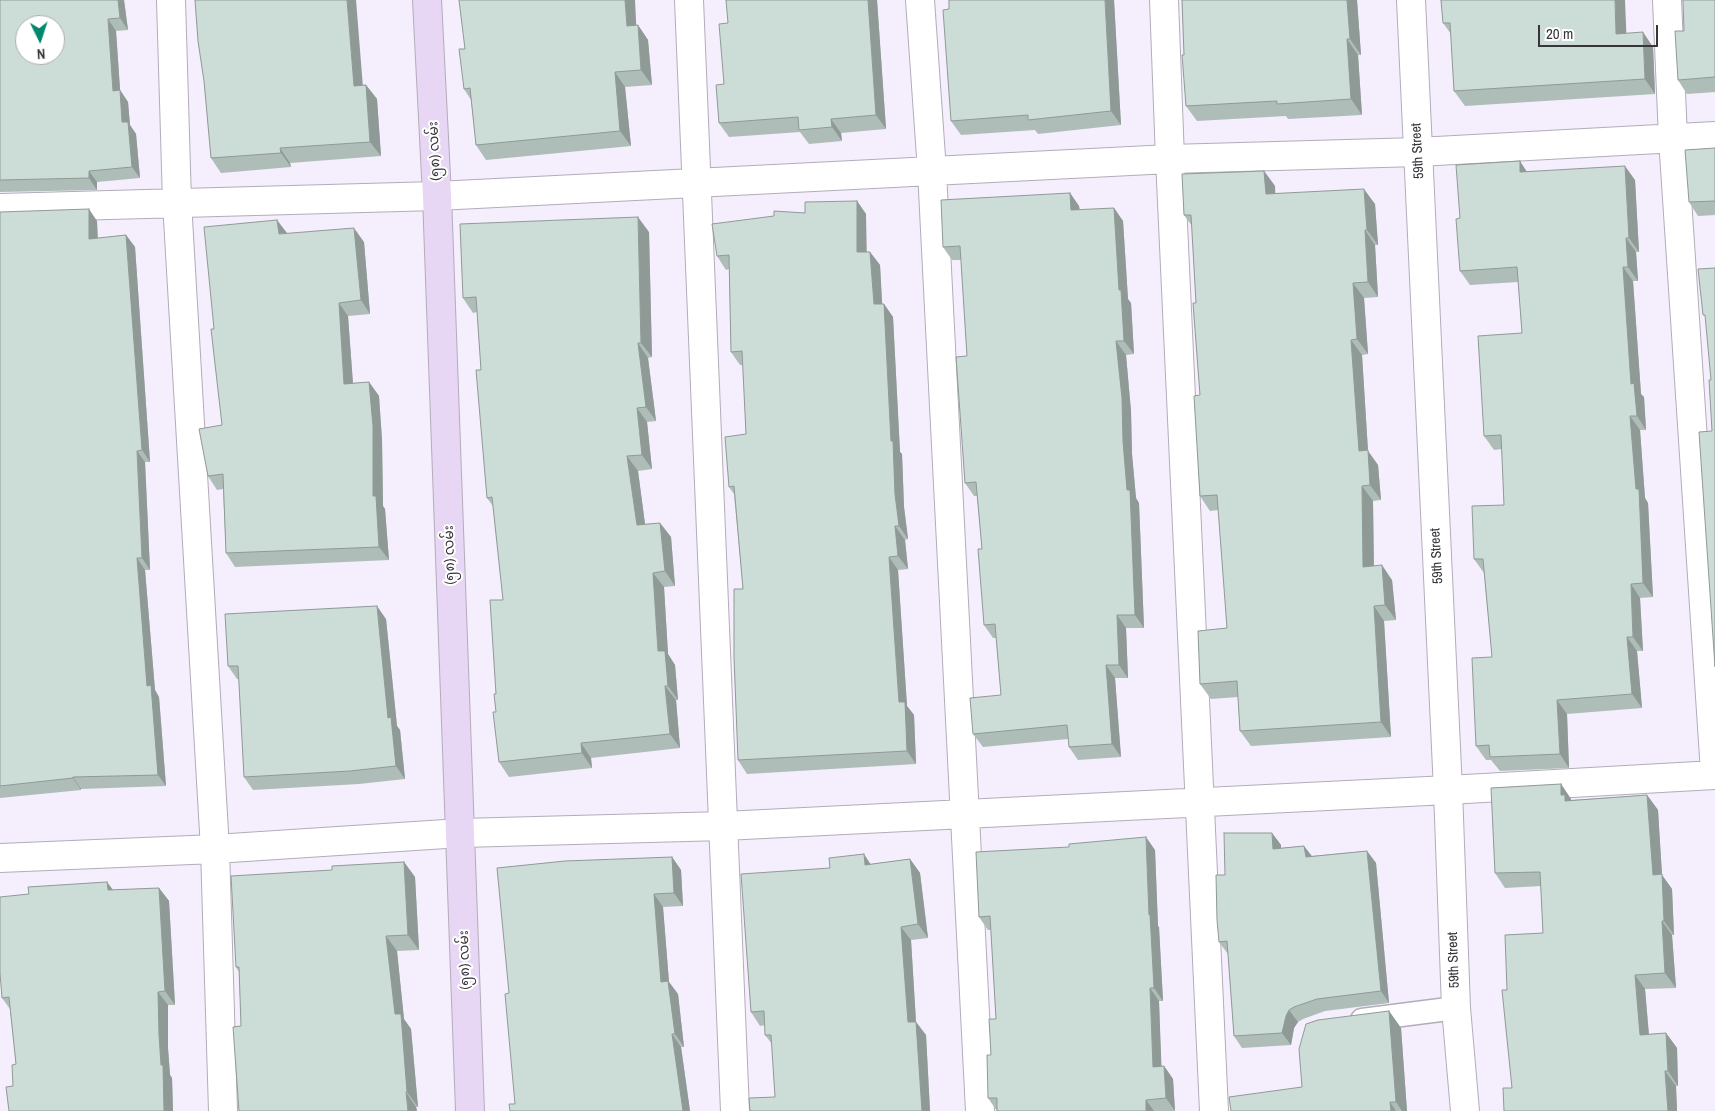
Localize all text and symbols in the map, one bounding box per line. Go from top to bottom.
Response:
north arrow [15,15,65,65]
scale bar [1540,15,1660,47]
text: 20 m [1546,23,1573,44]
text: N [36,45,46,63]
street label: (၅၈) လမ်း [425,121,445,181]
street label: 59th Street [1408,123,1428,179]
street label: (၅၈) လမ်း [441,525,459,585]
street label: 59th Street [1427,528,1447,584]
street label: (၅၈) လမ်း [456,930,474,990]
street label: 59th Street [1445,932,1463,988]

